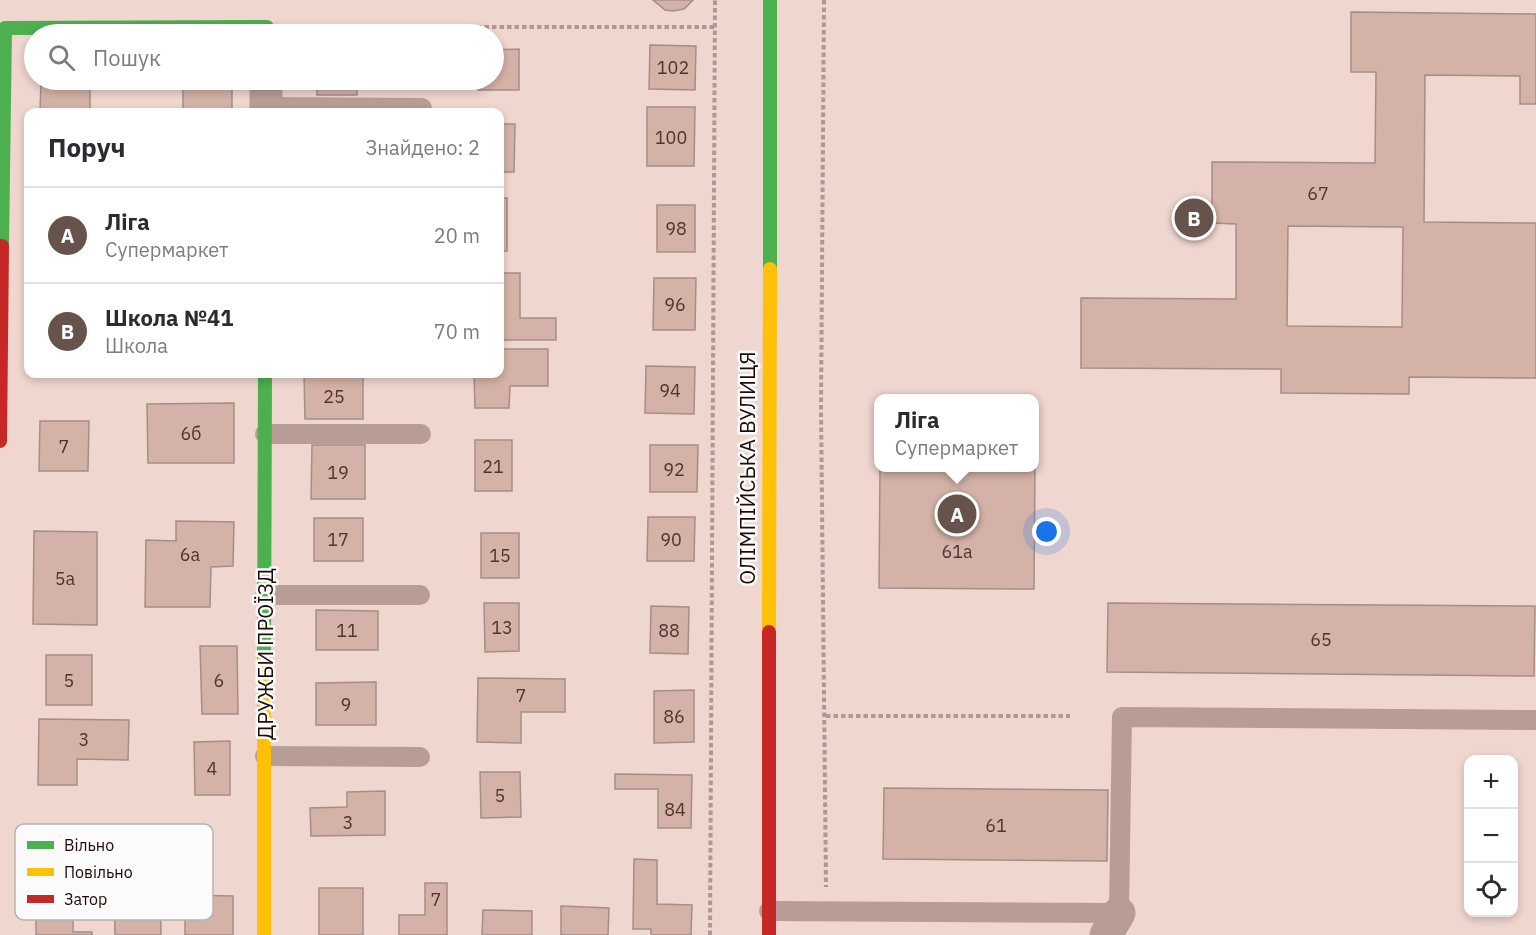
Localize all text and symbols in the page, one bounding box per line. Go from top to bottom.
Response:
search box [24,24,504,90]
icon: search [45,41,78,74]
text: Пошук [93,43,161,72]
house number: 102 [657,56,689,79]
house number: 100 [655,126,687,149]
text: Поруч [48,130,126,164]
text: Знайдено: 2 [366,134,480,161]
house number: 67 [1307,182,1329,205]
pin: B [1174,196,1214,240]
text: Ліга [105,207,150,236]
house number: 98 [665,217,687,240]
text: A [61,222,74,249]
text: 20 m [434,222,480,249]
text: Супермаркет [105,236,228,263]
house number: 96 [664,293,686,316]
text: Школа №41 [105,303,234,332]
text: B [61,318,74,345]
text: 70 m [434,318,480,345]
text: Школа [105,332,168,359]
street label: ОЛІМПІЙСЬКА ВУЛИЦЯ [733,351,761,585]
house number: 94 [659,379,681,402]
house number: 25 [323,385,345,408]
popup [874,394,1039,472]
text: Ліга [895,405,939,434]
house number: 6б [181,422,201,445]
text: Супермаркет [895,434,1018,461]
house number: 7 [59,435,69,458]
house number: 21 [482,455,504,478]
house number: 92 [663,458,685,481]
house number: 19 [327,461,349,484]
pin: A [938,492,976,536]
your location [1032,517,1061,546]
house number: 17 [327,528,349,551]
house number: 90 [660,528,682,551]
house number: 61а [941,540,973,563]
house number: 6а [180,543,201,566]
house number: 15 [489,544,511,567]
house number: 5а [55,567,76,590]
street label: ДРУЖБИ ПРОЇЗД [251,568,279,740]
house number: 13 [491,616,513,639]
house number: 11 [336,619,358,642]
house number: 88 [658,619,680,642]
house number: 65 [1310,628,1332,651]
house number: 5 [64,669,74,692]
house number: 6 [214,669,224,692]
house number: 7 [516,684,526,707]
house number: 9 [341,693,351,716]
house number: 86 [663,705,685,728]
house number: 3 [79,728,89,751]
map controls [1464,755,1518,917]
button: + [1464,755,1518,809]
house number: 4 [207,757,218,780]
house number: 5 [495,784,505,807]
house number: 84 [664,798,686,821]
button: − [1464,809,1518,863]
house number: 3 [343,811,353,834]
house number: 61 [985,814,1007,837]
legend [15,824,213,920]
text: Вільно [64,835,114,855]
text: Повільно [64,862,133,882]
button: locate [1464,863,1518,917]
house number: 7 [431,888,441,911]
text: Затор [64,889,107,909]

